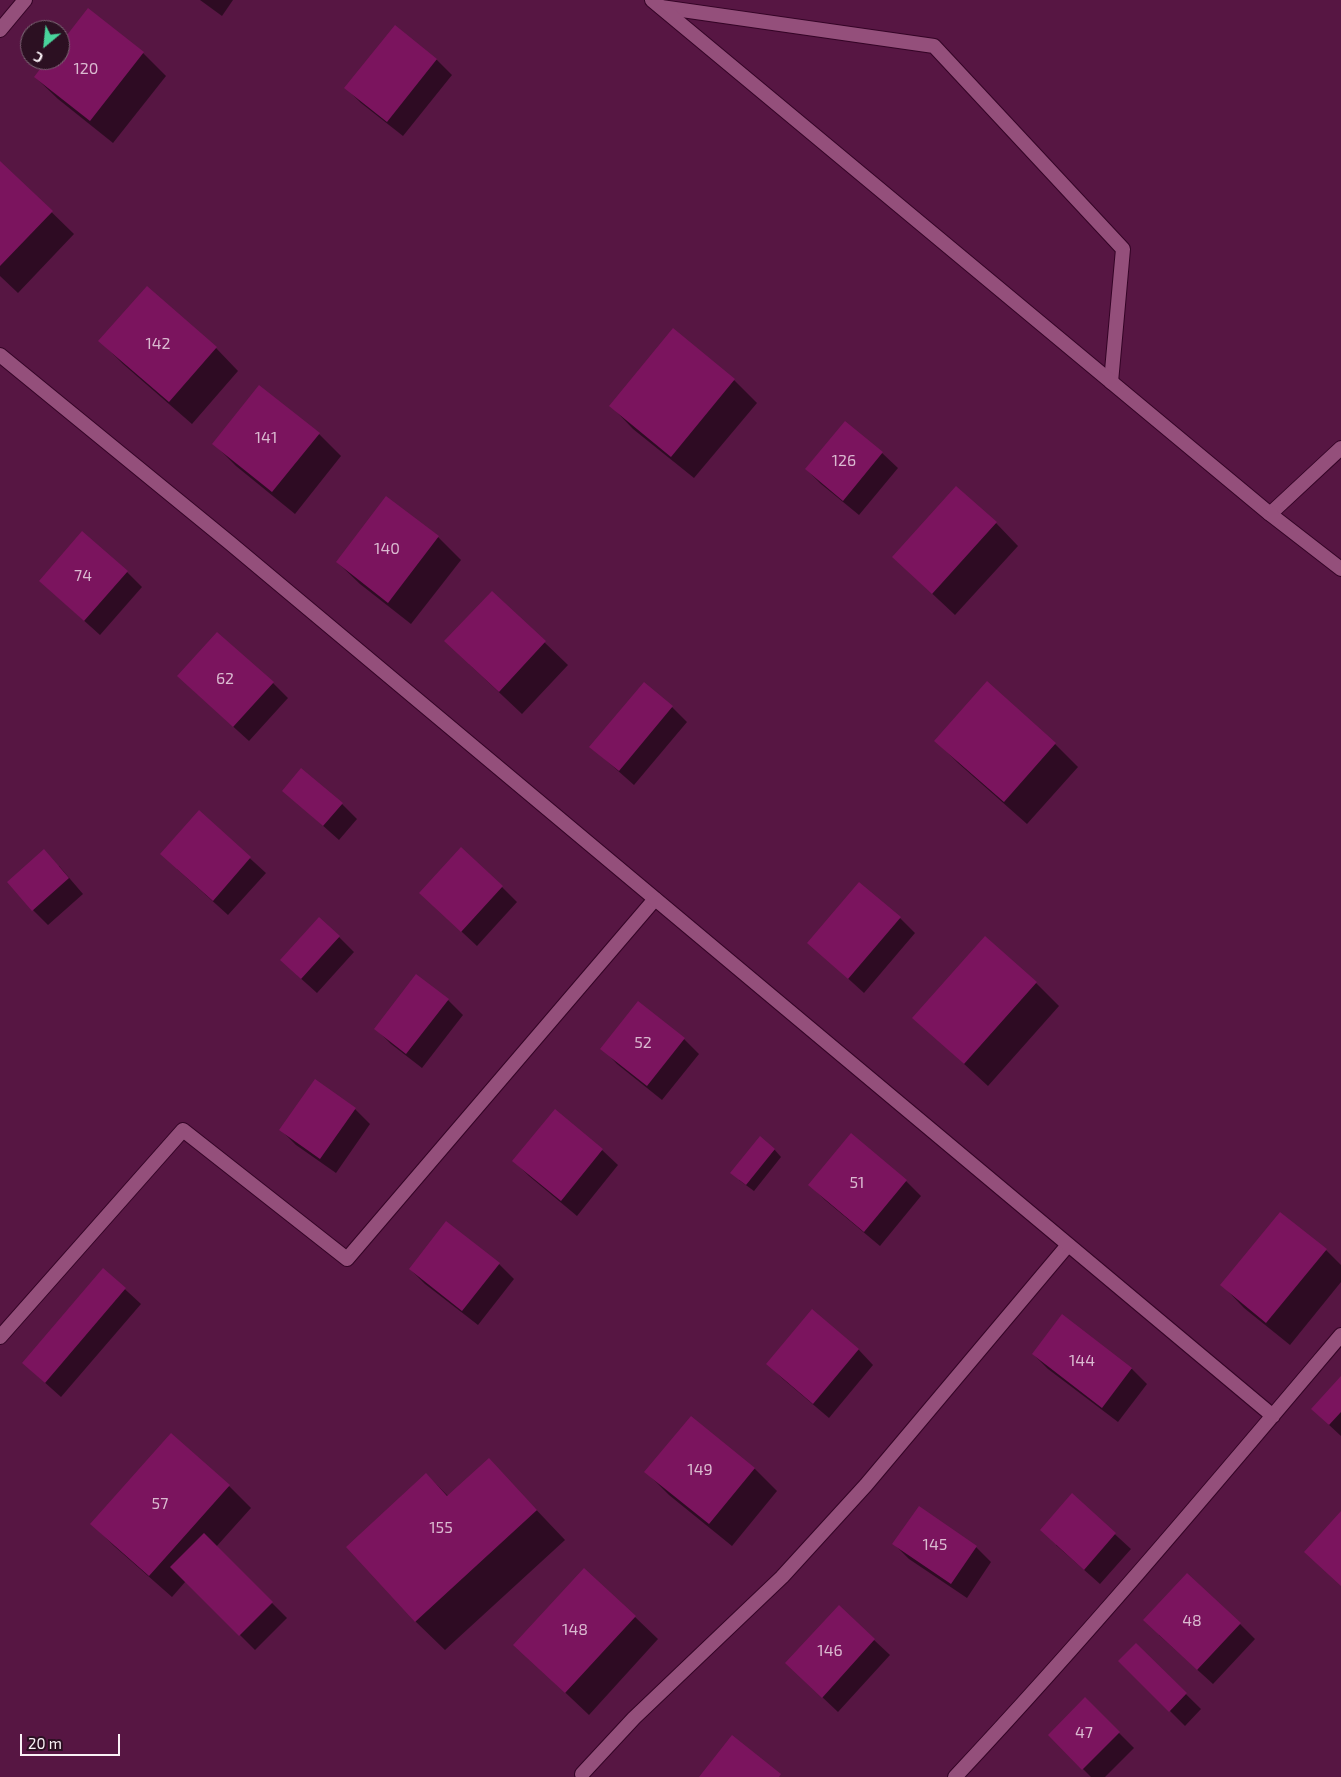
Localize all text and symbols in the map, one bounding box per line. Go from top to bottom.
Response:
north arrow [20,20,70,70]
text: С [31,48,46,67]
house number: 120 [73,59,99,79]
house number: 142 [145,334,171,354]
house number: 141 [255,428,277,448]
house number: 126 [832,451,856,471]
house number: 140 [374,539,400,559]
house number: 74 [74,566,92,586]
house number: 62 [216,669,234,689]
house number: 52 [634,1033,652,1053]
house number: 51 [850,1173,864,1193]
house number: 144 [1069,1351,1095,1371]
house number: 149 [687,1460,713,1480]
house number: 57 [152,1494,168,1514]
house number: 155 [429,1518,453,1538]
house number: 145 [923,1535,947,1555]
house number: 48 [1182,1611,1202,1631]
house number: 148 [562,1620,588,1640]
house number: 146 [817,1641,843,1661]
house number: 47 [1075,1723,1093,1743]
scale bar [22,1724,122,1756]
text: 20 m [28,1734,62,1752]

